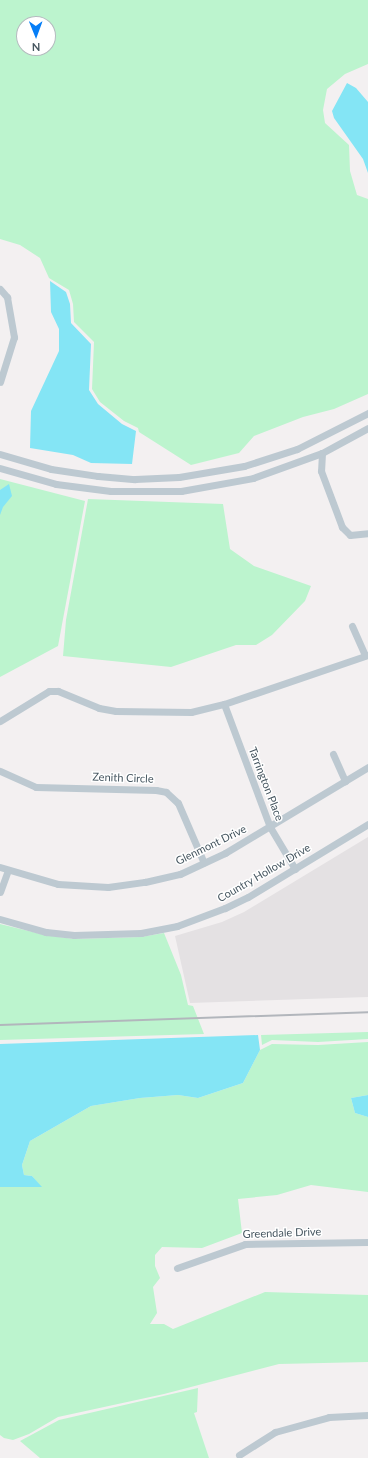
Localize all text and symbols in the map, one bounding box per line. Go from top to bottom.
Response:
north arrow [16,16,56,56]
text: N [32,41,41,54]
street label: Tarrington Place [246,745,286,823]
street label: Zenith Circle [92,770,154,786]
street label: Glenmont Drive [174,822,248,868]
street label: Country Hollow Drive [215,841,313,905]
street label: Greendale Drive [243,1225,321,1241]

